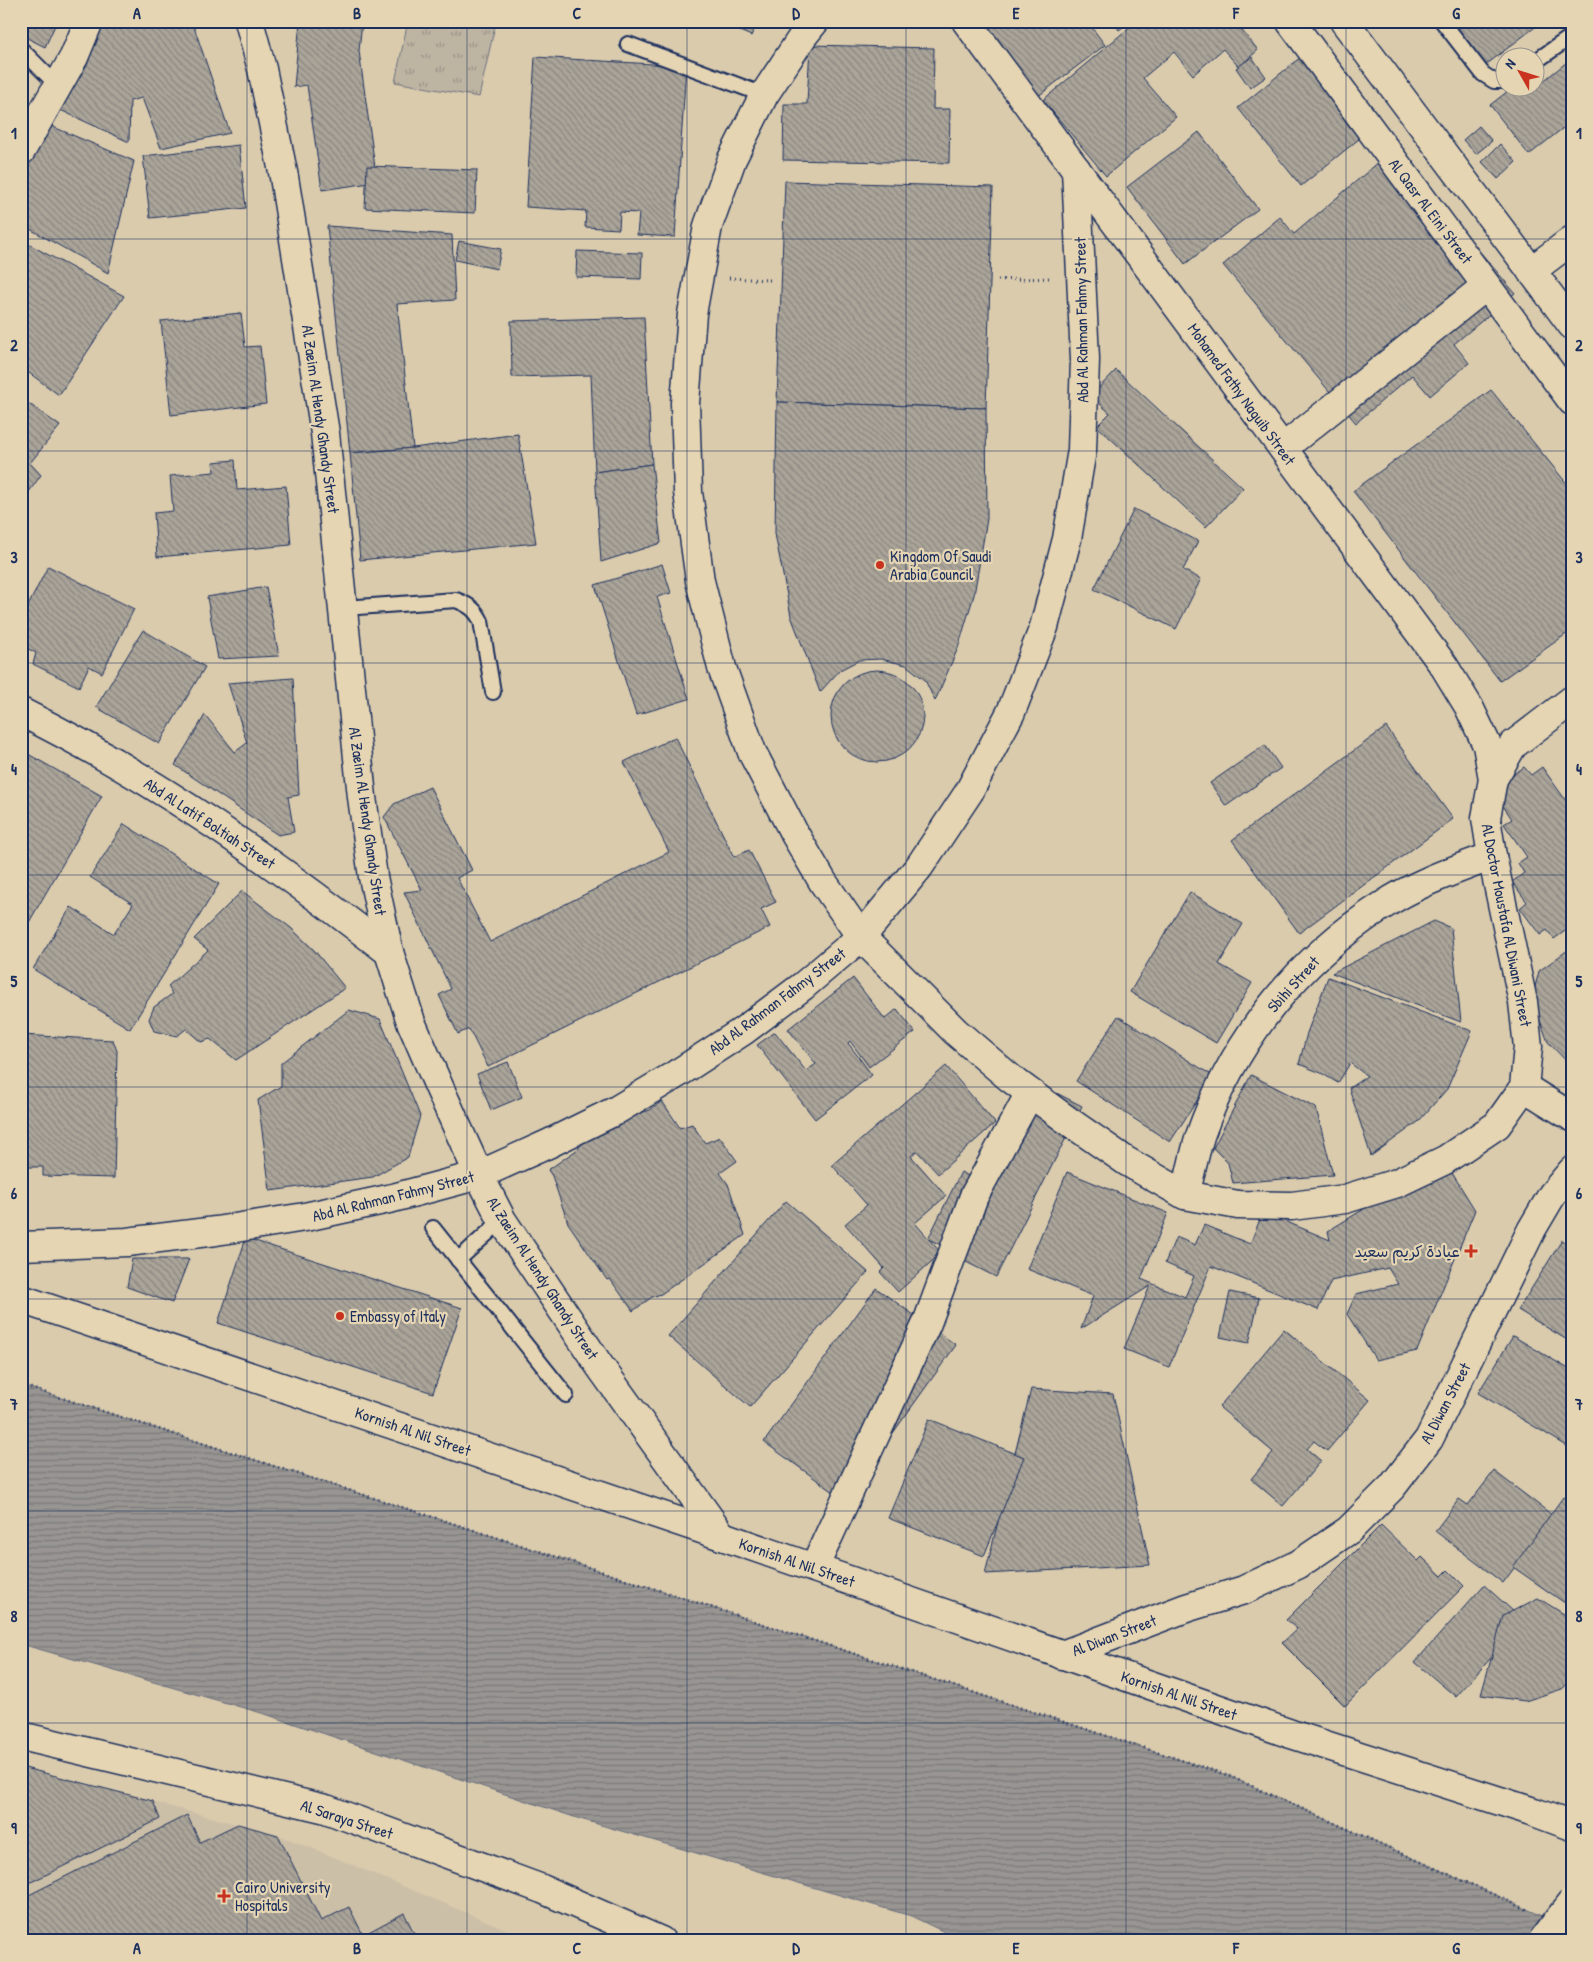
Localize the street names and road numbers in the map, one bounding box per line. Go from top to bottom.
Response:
street label: Al Qasr Al Eini Street [1384,154,1478,269]
street label: Abd Al Rahman Fahmy Street [1069,236,1093,403]
street label: Mohamed Fathy Naguib Street [1183,319,1301,470]
street label: Al Zaeim Al Hendy Ghandy Street [297,323,345,515]
street label: Al Zaeim Al Hendy Ghandy Street [344,725,392,917]
street label: Abd Al Latif Boltiah Street [140,772,280,874]
street label: Al Doctor Moustafa Al Diwani Street [1477,822,1538,1029]
street label: Abd Al Rahman Fahmy Street [704,942,850,1060]
street label: Sbihi Street [1262,951,1325,1017]
street label: Abd Al Rahman Fahmy Street [310,1165,477,1227]
street label: Al Zaeim Al Hendy Ghandy Street [482,1192,604,1364]
street label: Al Diwan Street [1414,1358,1476,1447]
street label: Kornish Al Nil Street [352,1401,474,1461]
street label: Kornish Al Nil Street [736,1532,858,1592]
street label: Al Diwan Street [1069,1609,1160,1661]
street label: Kornish Al Nil Street [1118,1665,1240,1725]
street label: Al Saraya Street [298,1794,396,1844]

